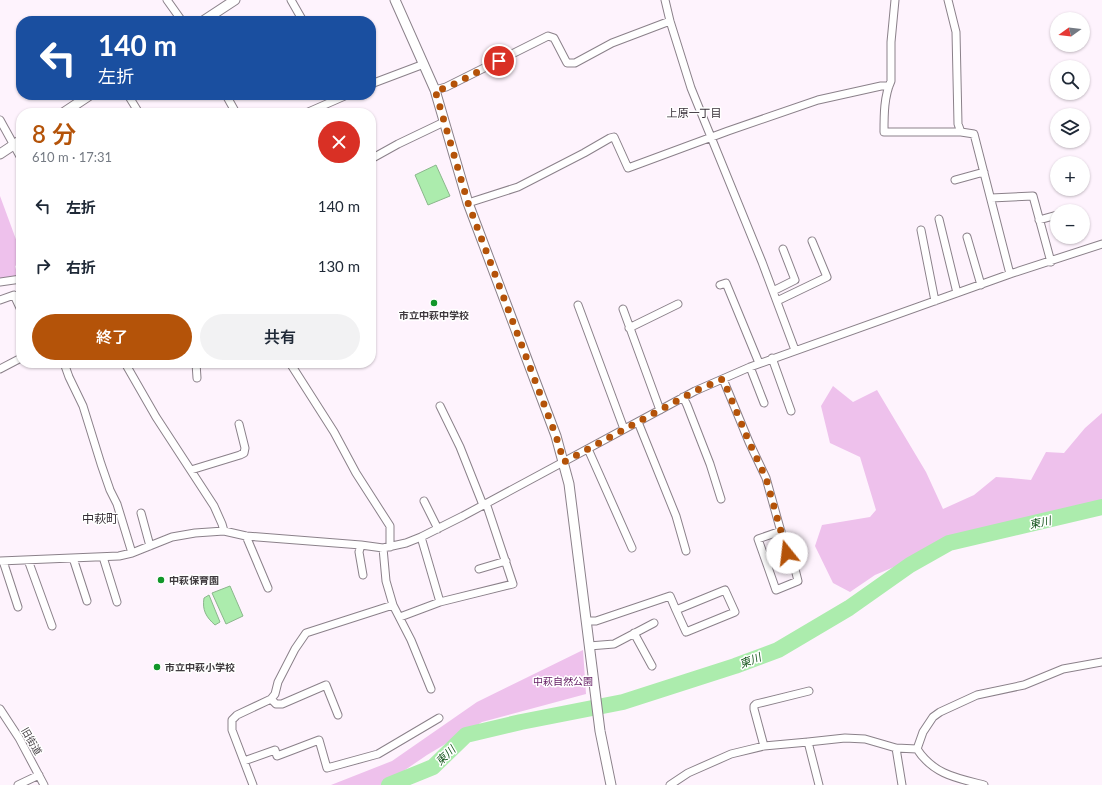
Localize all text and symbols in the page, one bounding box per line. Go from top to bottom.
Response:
north arrow [1050,12,1090,52]
map controls [1050,12,1090,244]
text: 140 m [98,28,177,62]
icon: left [32,32,84,84]
pin [482,44,516,78]
icon: arrive [488,50,510,72]
button: search [1050,60,1090,100]
text: 左折 [98,65,134,87]
district label: 上原一丁目 [667,106,722,119]
button: layers [1050,108,1090,148]
text: 8 分 [32,119,76,148]
button: close [318,121,360,163]
text: 610 m · 17:31 [32,149,112,165]
button: + [1050,156,1090,196]
icon: left [32,195,54,217]
text: 140 m [318,197,360,215]
text: 左折 [66,198,96,216]
button: − [1050,204,1090,244]
icon: right [32,255,54,277]
text: 130 m [318,257,360,275]
text: 右折 [66,258,96,276]
marker: 市立中萩中学校 [429,298,439,308]
place label: 市立中萩中学校 [399,309,469,321]
button: 終了 [32,314,192,360]
button: 共有 [200,314,360,360]
district label: 中萩町 [82,511,118,526]
water label: 東川 [1028,513,1053,531]
position arrow [766,532,808,574]
place label: 中萩保育園 [169,574,219,586]
marker: 中萩保育園 [156,575,166,585]
water label: 東川 [737,649,764,670]
place label: 市立中萩小学校 [165,661,235,673]
marker: 市立中萩小学校 [152,662,162,672]
park label: 中萩自然公園 [533,675,593,687]
street label: 旧街道 [19,725,45,757]
water label: 東川 [433,742,458,767]

